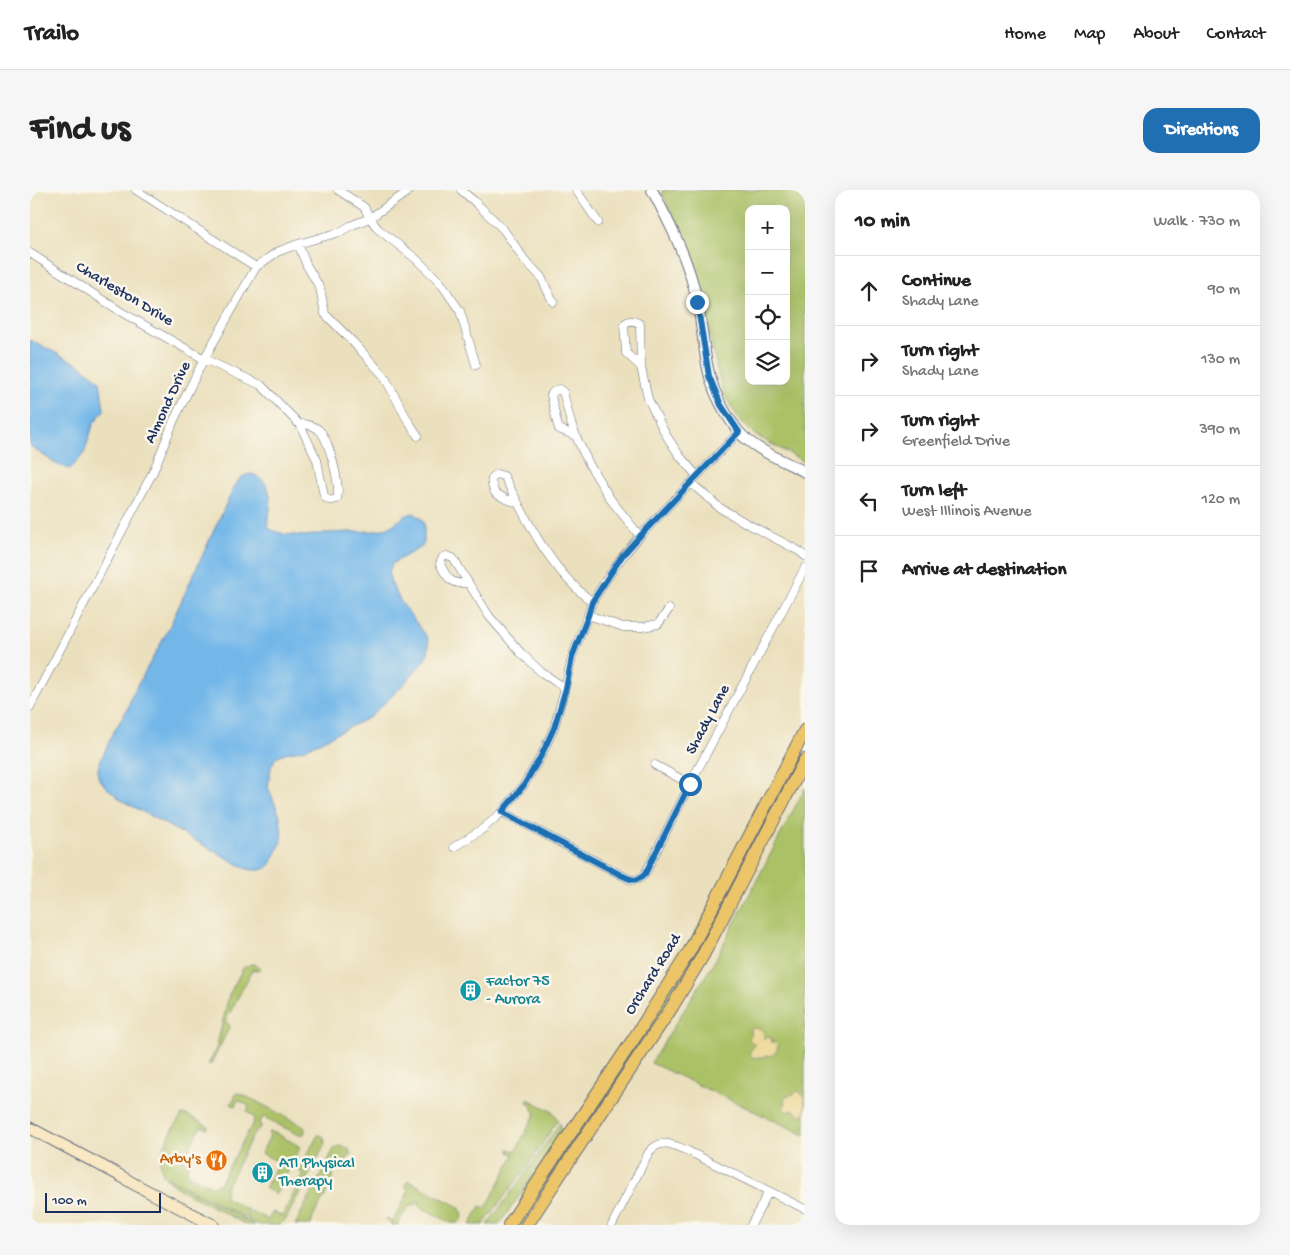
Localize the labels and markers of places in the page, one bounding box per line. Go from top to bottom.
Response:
place label: Factor 75 - Aurora [485,973,550,1010]
building icon: Factor 75 - Aurora [458,979,482,1003]
restaurant icon: Arby's [205,1148,229,1172]
place label: Arby's [160,1151,202,1170]
place label: ATI Physical Therapy [278,1155,355,1192]
building icon: ATI Physical Therapy [251,1161,275,1185]

